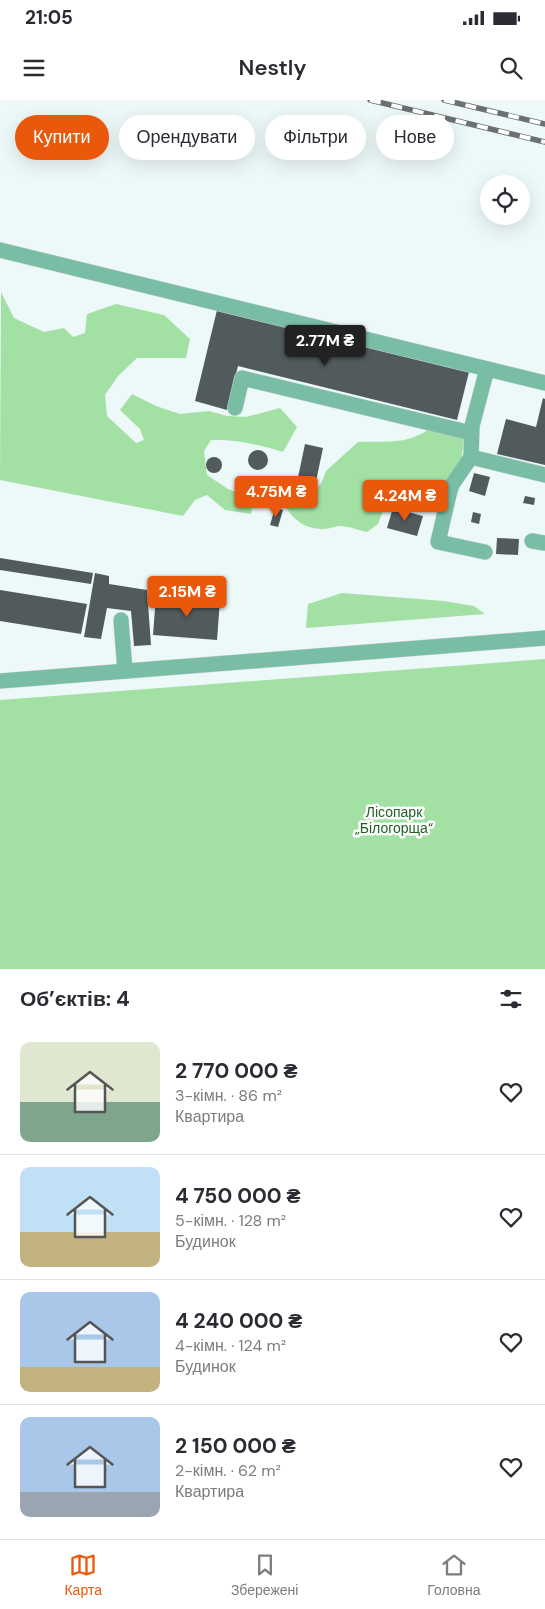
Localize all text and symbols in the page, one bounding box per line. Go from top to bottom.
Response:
text: 21:05 [25,5,73,30]
text: Nestly [239,53,306,82]
icon: menu [20,54,48,82]
icon: search [497,54,525,82]
chip: Купити [15,115,109,160]
chip: Орендувати [119,115,255,160]
chip: Фільтри [265,115,366,160]
chip: Нове [376,115,454,160]
map controls [480,175,530,225]
button: locate [480,175,530,225]
pin: 2.77M ₴ [279,324,371,367]
text: 2.77M ₴ [296,330,354,351]
pin: 4.75M ₴ [230,476,322,518]
pin: 4.24M ₴ [359,480,451,522]
text: 4.75M ₴ [246,481,306,502]
text: 4.24M ₴ [374,485,436,506]
pin: 2.15M ₴ [141,576,233,618]
text: 2.15M ₴ [158,581,216,602]
park label: Лісопарк „Білогорща“ [355,803,433,837]
text: Об’єктів: 4 [20,985,130,1013]
icon: filters [497,985,525,1013]
text: 2 770 000 ₴ [175,1057,298,1085]
icon: home [60,1062,120,1122]
icon: heart [497,1078,525,1106]
text: 3-кімн. · 86 m² [175,1085,282,1106]
text: Квартира [175,1106,244,1127]
text: 4 750 000 ₴ [175,1182,300,1210]
icon: home [60,1187,120,1247]
icon: heart [497,1203,525,1231]
text: 5-кімн. · 128 m² [175,1210,286,1231]
text: Будинок [175,1231,236,1252]
text: 4 240 000 ₴ [175,1307,302,1335]
icon: home [60,1312,120,1372]
icon: heart [497,1328,525,1356]
text: 4-кімн. · 124 m² [175,1335,286,1356]
text: Будинок [175,1356,236,1377]
text: 2 150 000 ₴ [175,1432,296,1460]
icon: home [60,1437,120,1497]
icon: heart [497,1453,525,1481]
text: 2-кімн. · 62 m² [175,1460,281,1481]
text: Квартира [175,1481,244,1502]
tab: Карта [64,1551,102,1599]
tab: Збережені [231,1551,298,1599]
tab: Головна [427,1551,481,1599]

